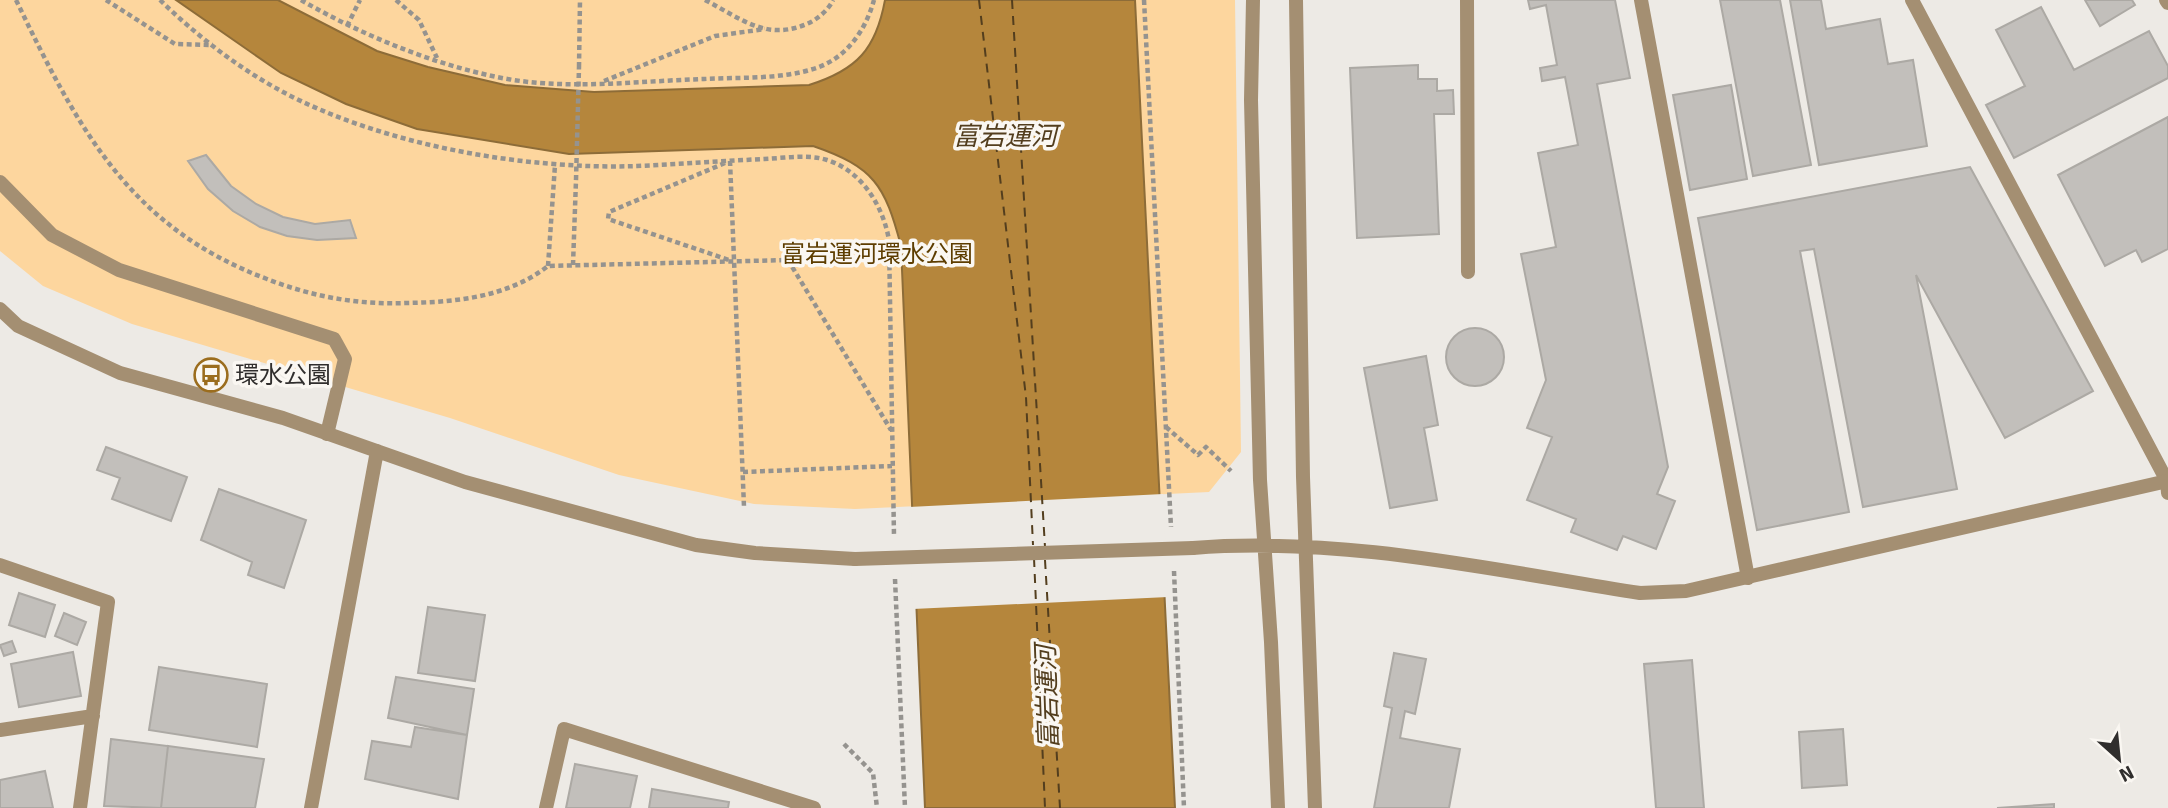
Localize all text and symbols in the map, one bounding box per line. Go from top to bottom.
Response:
water label: 富岩運河 [953,121,1062,153]
park label: 富岩運河環水公園 [781,239,973,269]
bus stop icon: 環水公園 [192,356,230,394]
place label: 環水公園 [235,360,331,390]
water label: 富岩運河 [1030,639,1066,750]
north arrow [2084,724,2154,794]
text: N [2115,760,2138,787]

